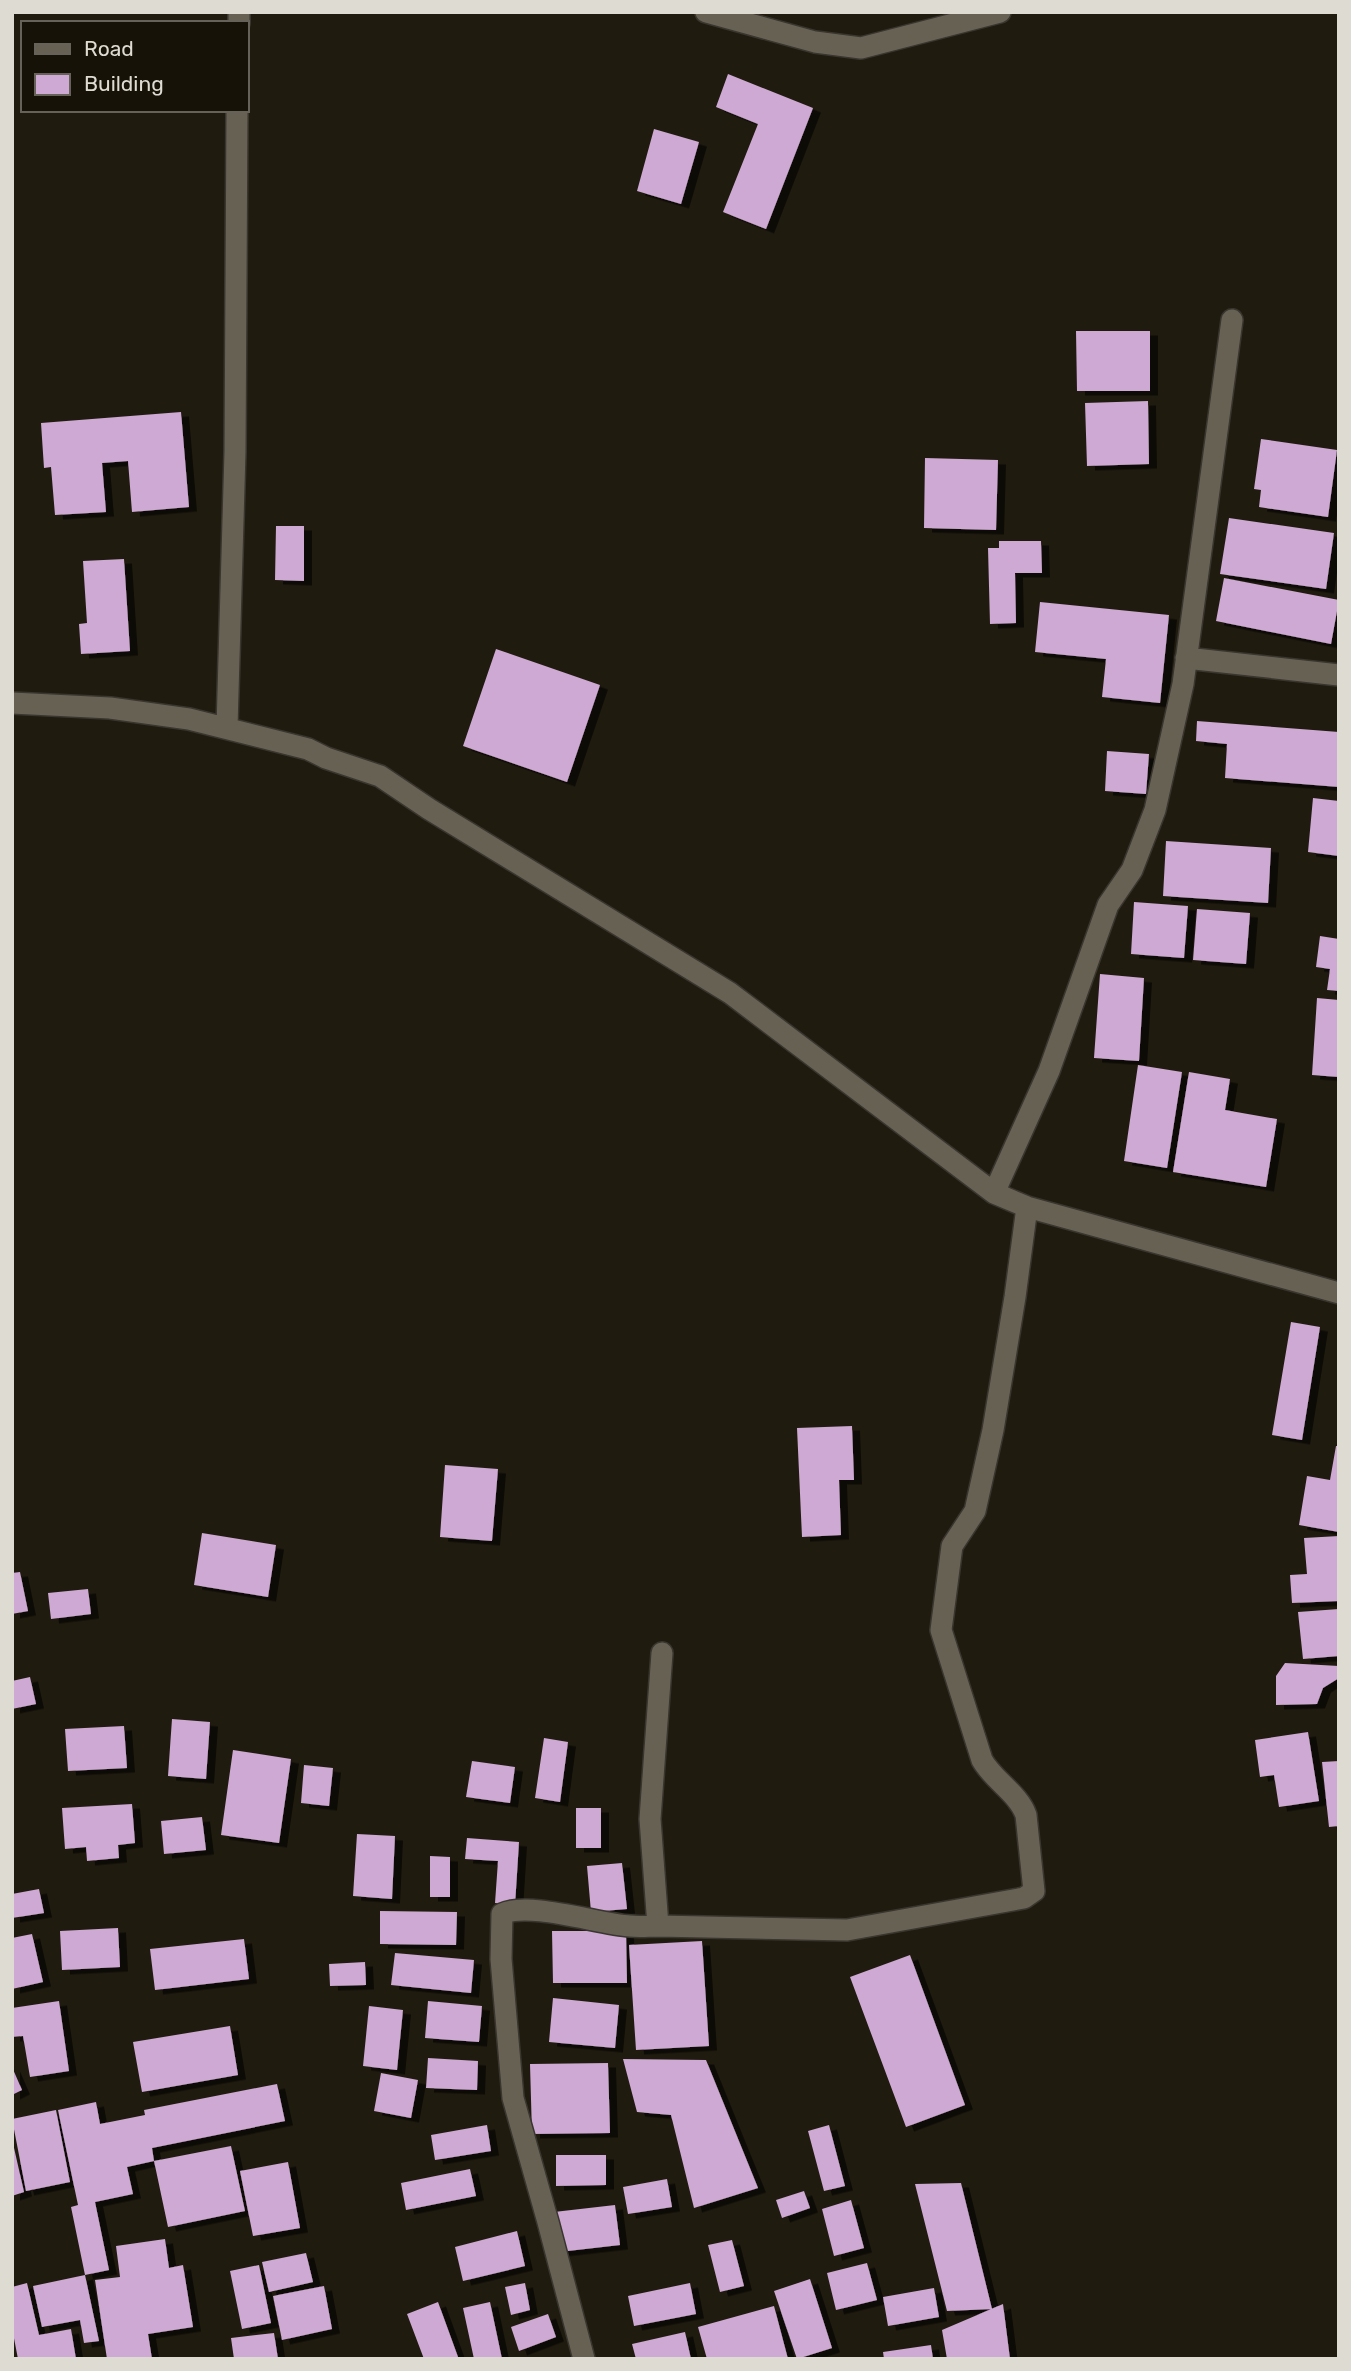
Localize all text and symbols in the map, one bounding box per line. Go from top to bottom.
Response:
legend [21,21,248,112]
text: Road [84,36,134,61]
text: Building [84,71,164,96]

